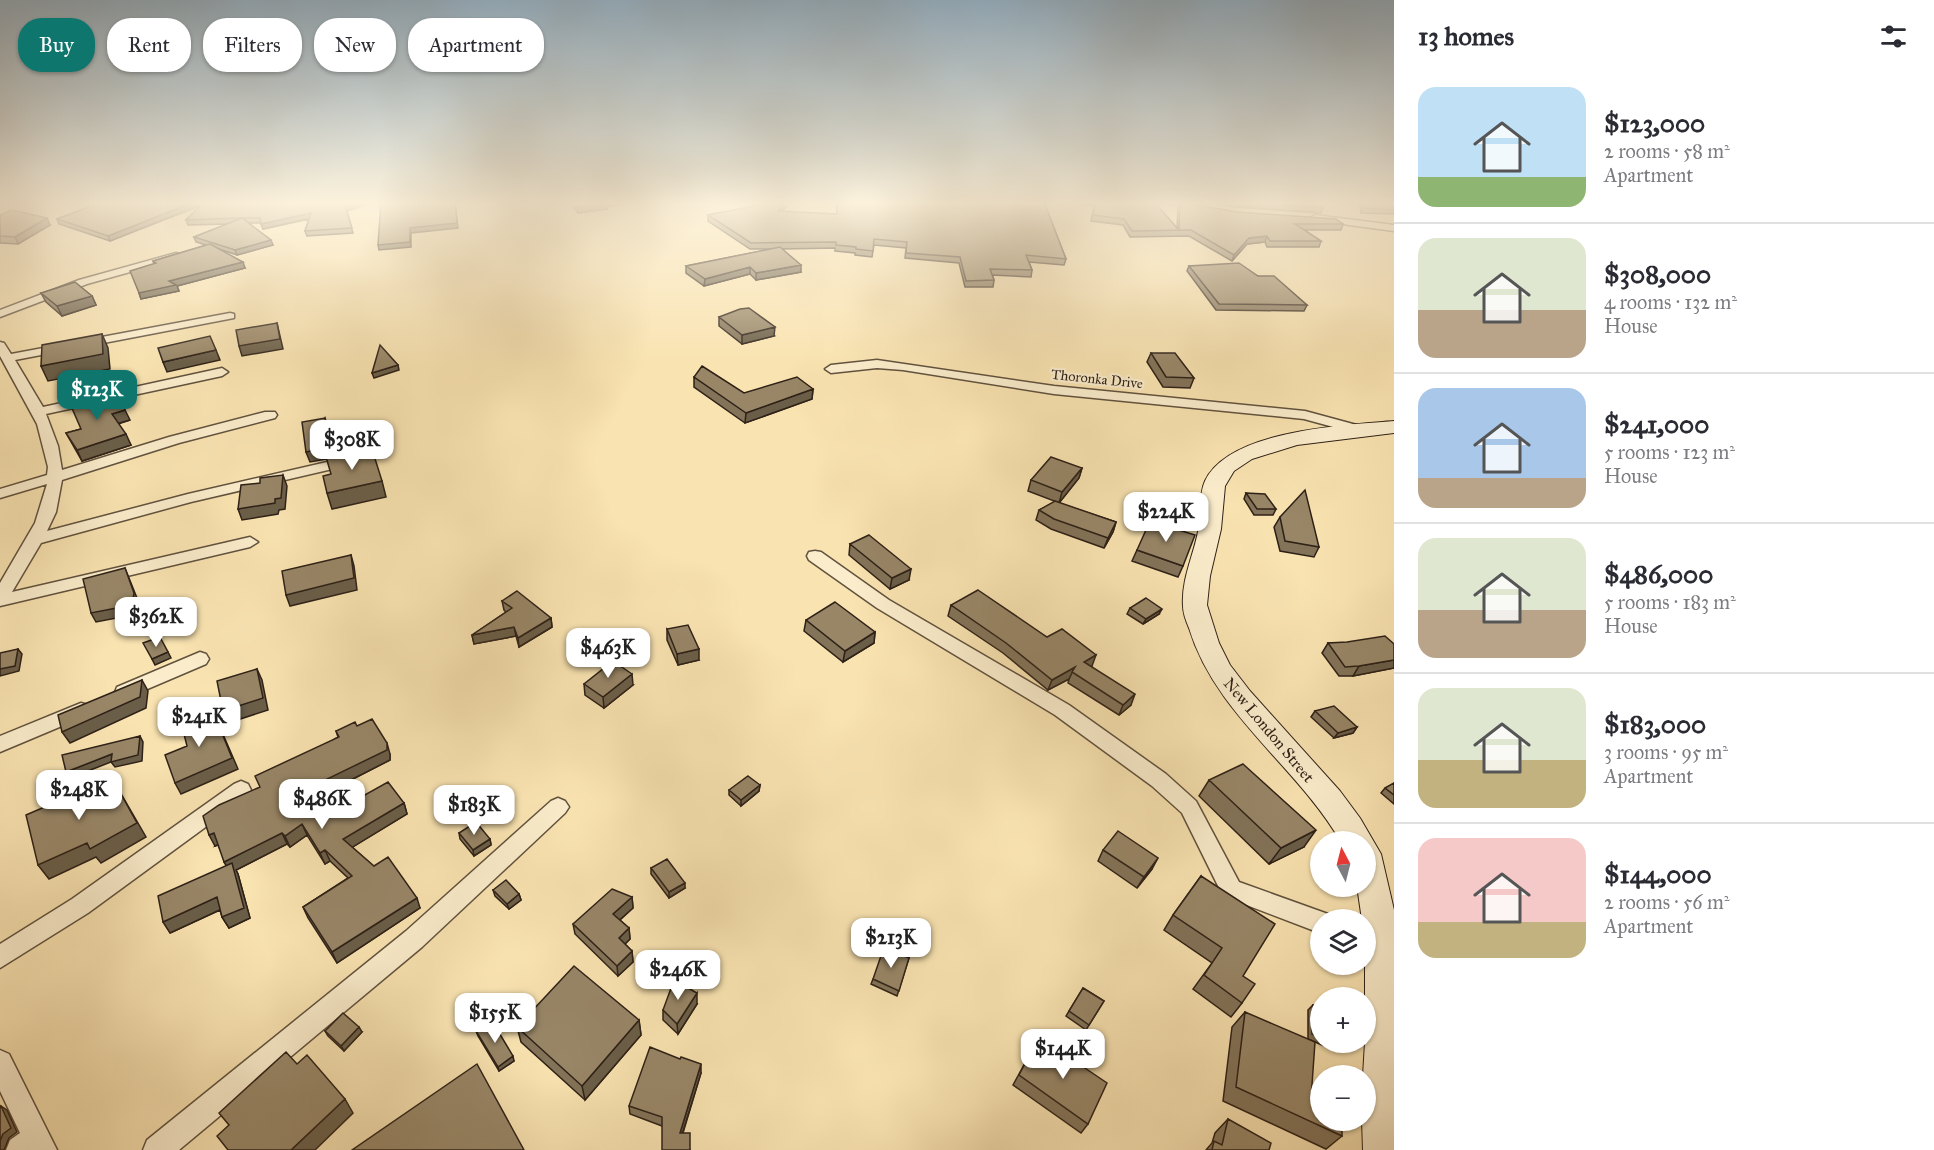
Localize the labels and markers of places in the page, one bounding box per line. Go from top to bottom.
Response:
pin: $123K [55,370,139,421]
pin: $308K [310,420,394,471]
pin: $224K [1124,492,1208,543]
pin: $362K [114,597,198,648]
pin: $463K [566,628,650,679]
pin: $241K [157,697,241,748]
pin: $248K [37,770,121,821]
pin: $486K [280,779,364,830]
pin: $183K [432,785,516,836]
pin: $213K [849,918,933,969]
pin: $246K [636,950,720,1001]
pin: $155K [453,993,537,1044]
pin: $144K [1021,1029,1105,1080]

